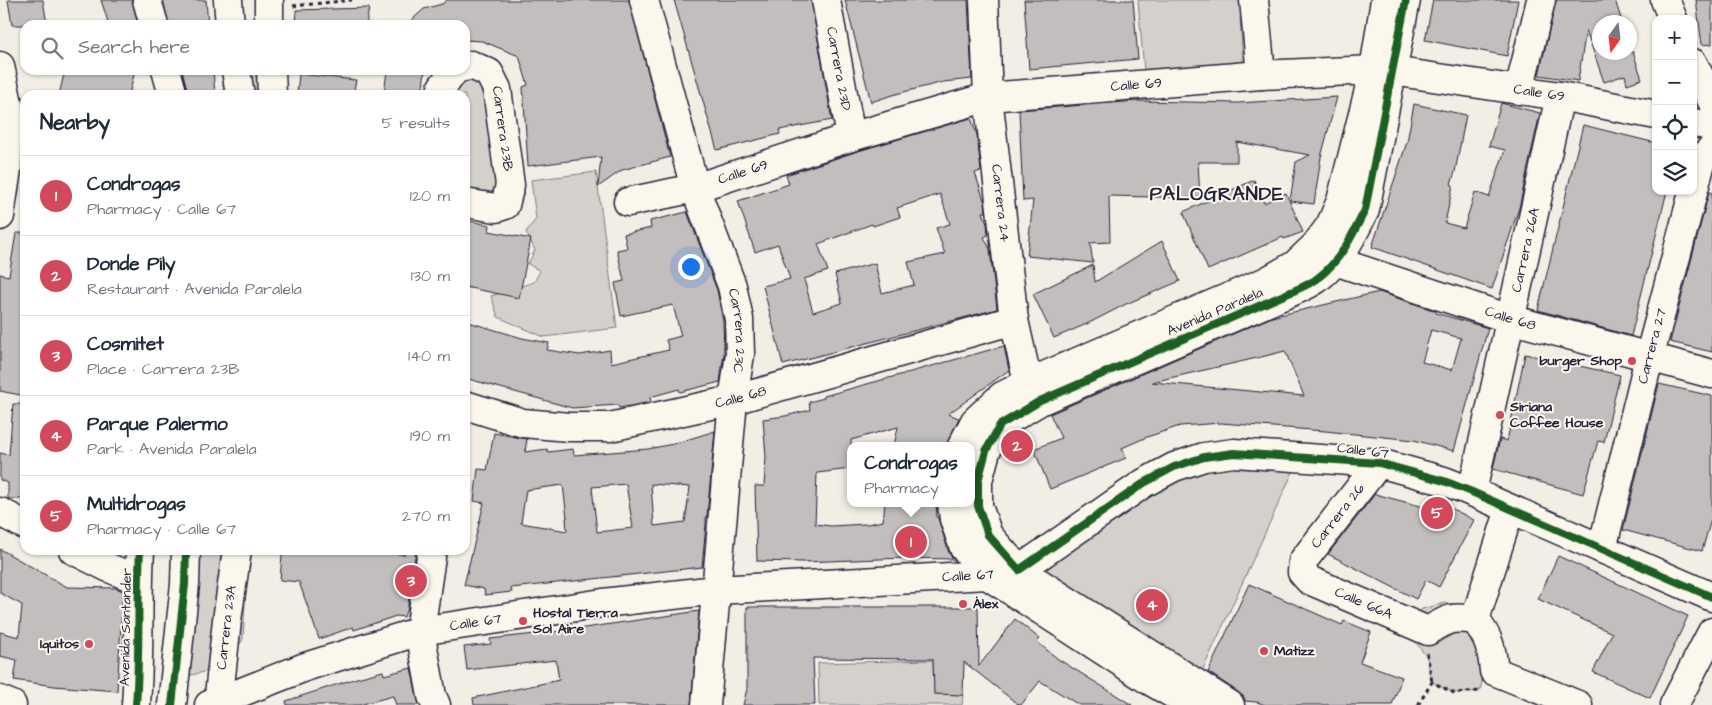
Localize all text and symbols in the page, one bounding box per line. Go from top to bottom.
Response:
north arrow [1592,15,1637,60]
map controls [1652,15,1697,195]
button: + [1652,15,1697,60]
search box [20,20,470,75]
street label: Carrera 23D [821,25,856,112]
icon: search [38,34,66,62]
text: Search here [78,34,190,61]
button: − [1652,60,1697,105]
street label: Calle 69 [1110,73,1163,97]
street label: Calle 69 [1512,79,1566,107]
street label: Carrera 23B [487,85,518,173]
button: locate [1652,105,1697,150]
text: Nearby [40,108,110,137]
text: 5 results [382,112,450,134]
button: layers [1652,150,1697,195]
street label: Calle 69 [716,155,771,190]
street label: Carrera 24 [986,163,1015,244]
text: Condrogas [87,171,181,198]
district label: PALOGRANDE [1150,181,1284,208]
text: 1 [55,185,57,207]
text: 120 m [410,185,450,207]
text: Pharmacy · Calle 67 [87,198,236,220]
street label: Carrera 26A [1507,206,1545,294]
text: Donde Pily [87,251,176,278]
your location [678,254,704,280]
text: 2 [51,265,61,287]
text: 130 m [411,265,450,287]
text: Restaurant · Avenida Paralela [87,278,302,300]
street label: Avenida Paralela [1164,283,1266,341]
street label: Carrera 23C [723,287,750,375]
street label: Calle 68 [1482,301,1538,336]
street label: Carrera 27 [1633,306,1672,386]
text: Cosmitet [87,331,164,358]
text: 3 [52,345,60,367]
text: 140 m [408,345,450,367]
place label: burger Shop [1540,351,1622,372]
marker: burger Shop [1626,355,1638,367]
text: Place · Carrera 23B [87,358,240,380]
street label: Calle 68 [713,381,769,414]
place label: Siriana Coffee House [1509,397,1604,433]
marker: Siriana Coffee House [1494,409,1506,421]
text: Parque Palermo [87,411,228,438]
text: 4 [51,425,61,447]
text: 190 m [410,425,450,447]
pin: 2 [1001,427,1033,465]
text: Park · Avenida Paralela [87,438,257,460]
street label: Calle 67 [1336,438,1390,464]
popup [847,442,975,507]
text: Condrogas [864,450,958,477]
text: Pharmacy [864,477,939,499]
street label: Carrera 26 [1306,479,1370,553]
text: Multidrogas [87,491,186,518]
pin: 5 [1421,494,1453,532]
text: 5 [50,505,62,527]
text: 270 m [402,505,450,527]
text: Pharmacy · Calle 67 [87,518,236,540]
pin: 1 [895,523,927,561]
pin: 3 [395,562,427,600]
street label: Calle 67 [941,564,996,587]
street label: Avenida Santander [115,567,137,686]
street label: Calle 66A [1331,582,1396,625]
street label: Carrera 23A [212,584,242,671]
pin: 4 [1136,586,1168,624]
place label: Álex [973,594,999,614]
marker: Álex [957,598,969,610]
place label: Hostal Tierra Sol Aire [532,603,619,639]
street label: Calle 67 [448,609,503,636]
marker: Hostal Tierra Sol Aire [517,615,529,627]
place label: Iquitos [40,634,79,654]
marker: Iquitos [83,638,95,650]
place label: Matizz [1274,641,1315,661]
marker: Matizz [1258,645,1270,657]

